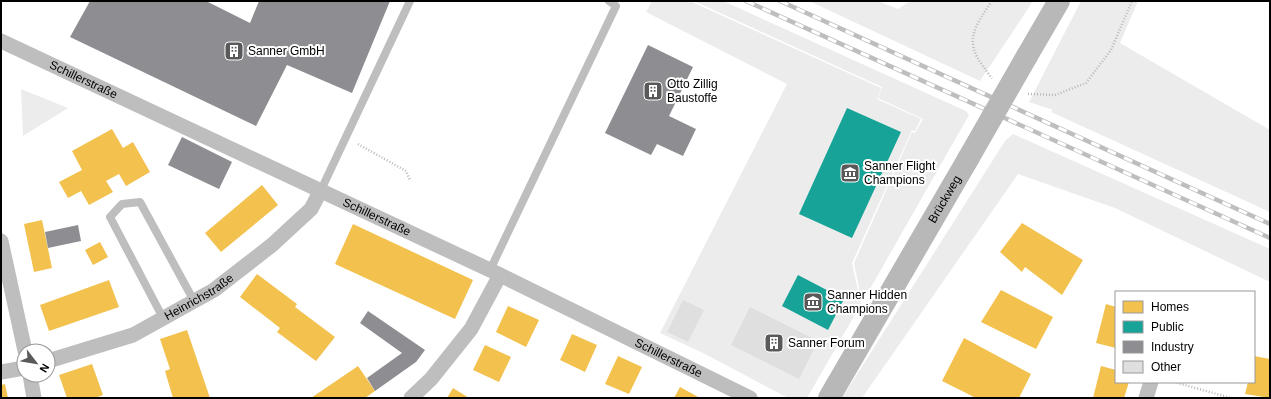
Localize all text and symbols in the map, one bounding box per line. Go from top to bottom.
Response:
building icon: Sanner GmbH [223,40,245,62]
place label: Sanner GmbH [248,44,325,58]
street label: Schillerstraße [47,58,120,102]
place label: Otto Zillig Baustoffe [667,77,718,105]
building icon: Otto Zillig Baustoffe [642,80,664,102]
place label: Sanner Flight Champions [864,159,936,187]
museum icon: Sanner Flight Champions [839,162,861,184]
street label: Brückweg [925,173,964,225]
street label: Schillerstraße [341,195,413,239]
street label: Heinrichstraße [162,270,236,323]
place label: Sanner Hidden Champions [827,288,907,316]
museum icon: Sanner Hidden Champions [802,291,824,313]
legend [1115,291,1255,383]
text: Homes [1151,300,1189,314]
text: Public [1151,320,1184,334]
building icon: Sanner Forum [763,332,785,354]
street label: Schillerstraße [633,335,705,381]
place label: Sanner Forum [788,336,865,350]
text: Industry [1151,340,1194,354]
north arrow [16,343,56,383]
text: Other [1151,360,1181,374]
text: N [37,362,52,375]

